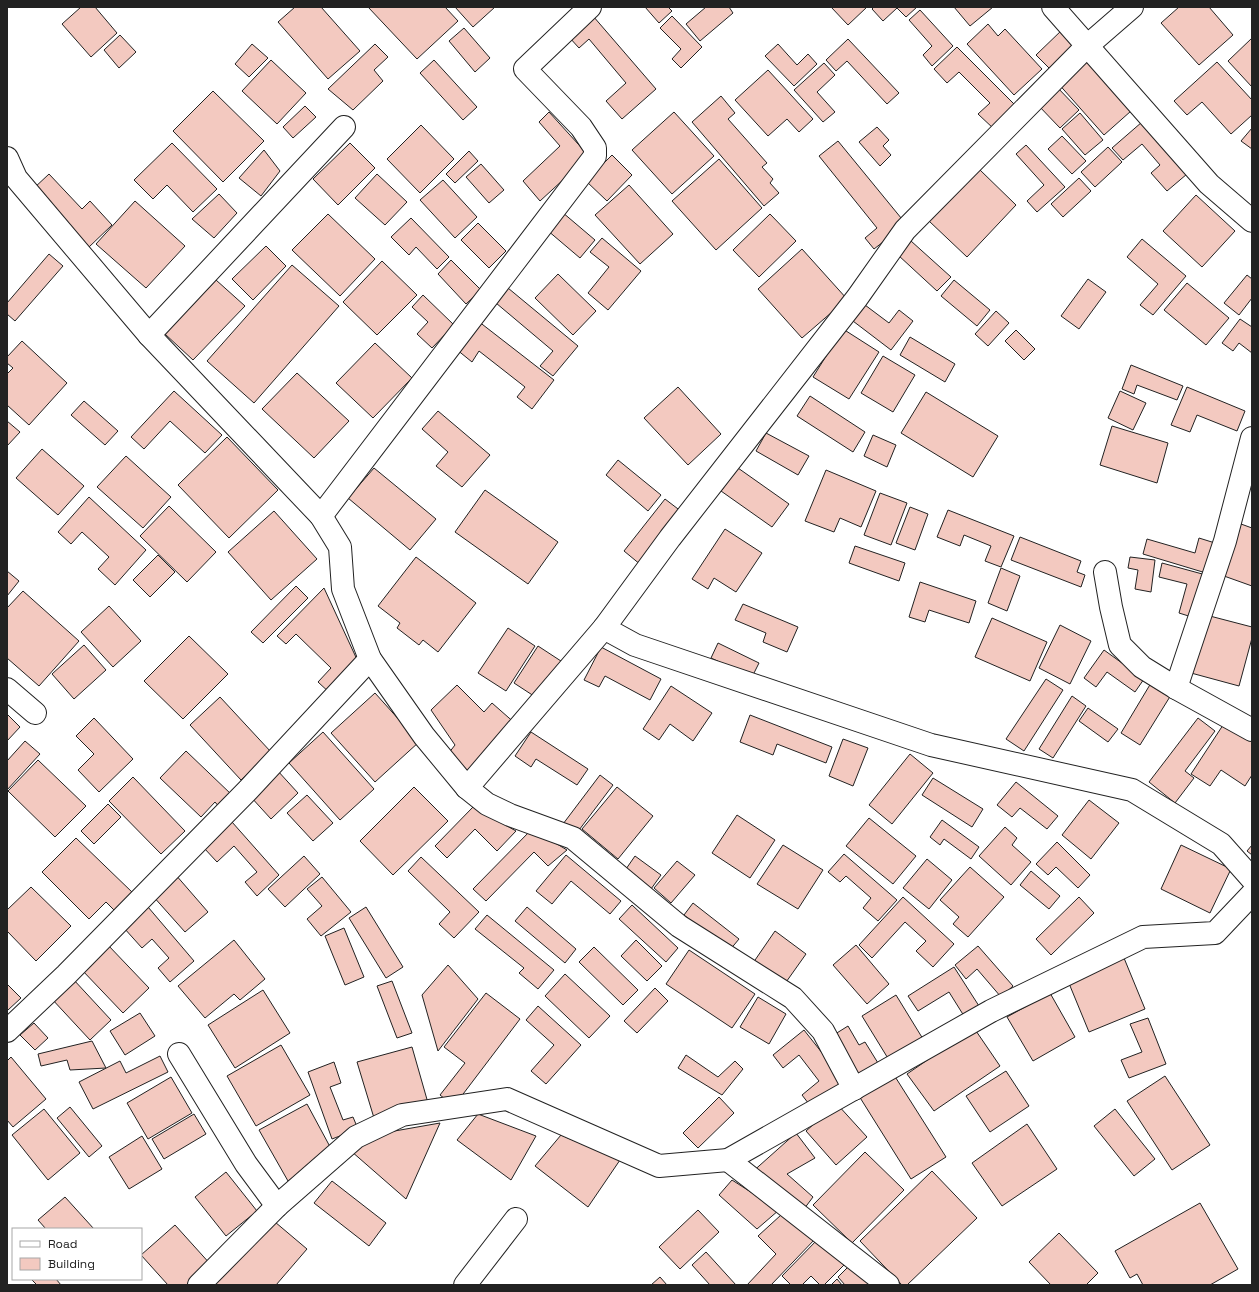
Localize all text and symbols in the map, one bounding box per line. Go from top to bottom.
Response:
legend [12,1228,142,1280]
text: Road [48,1236,77,1252]
text: Building [48,1256,95,1272]

